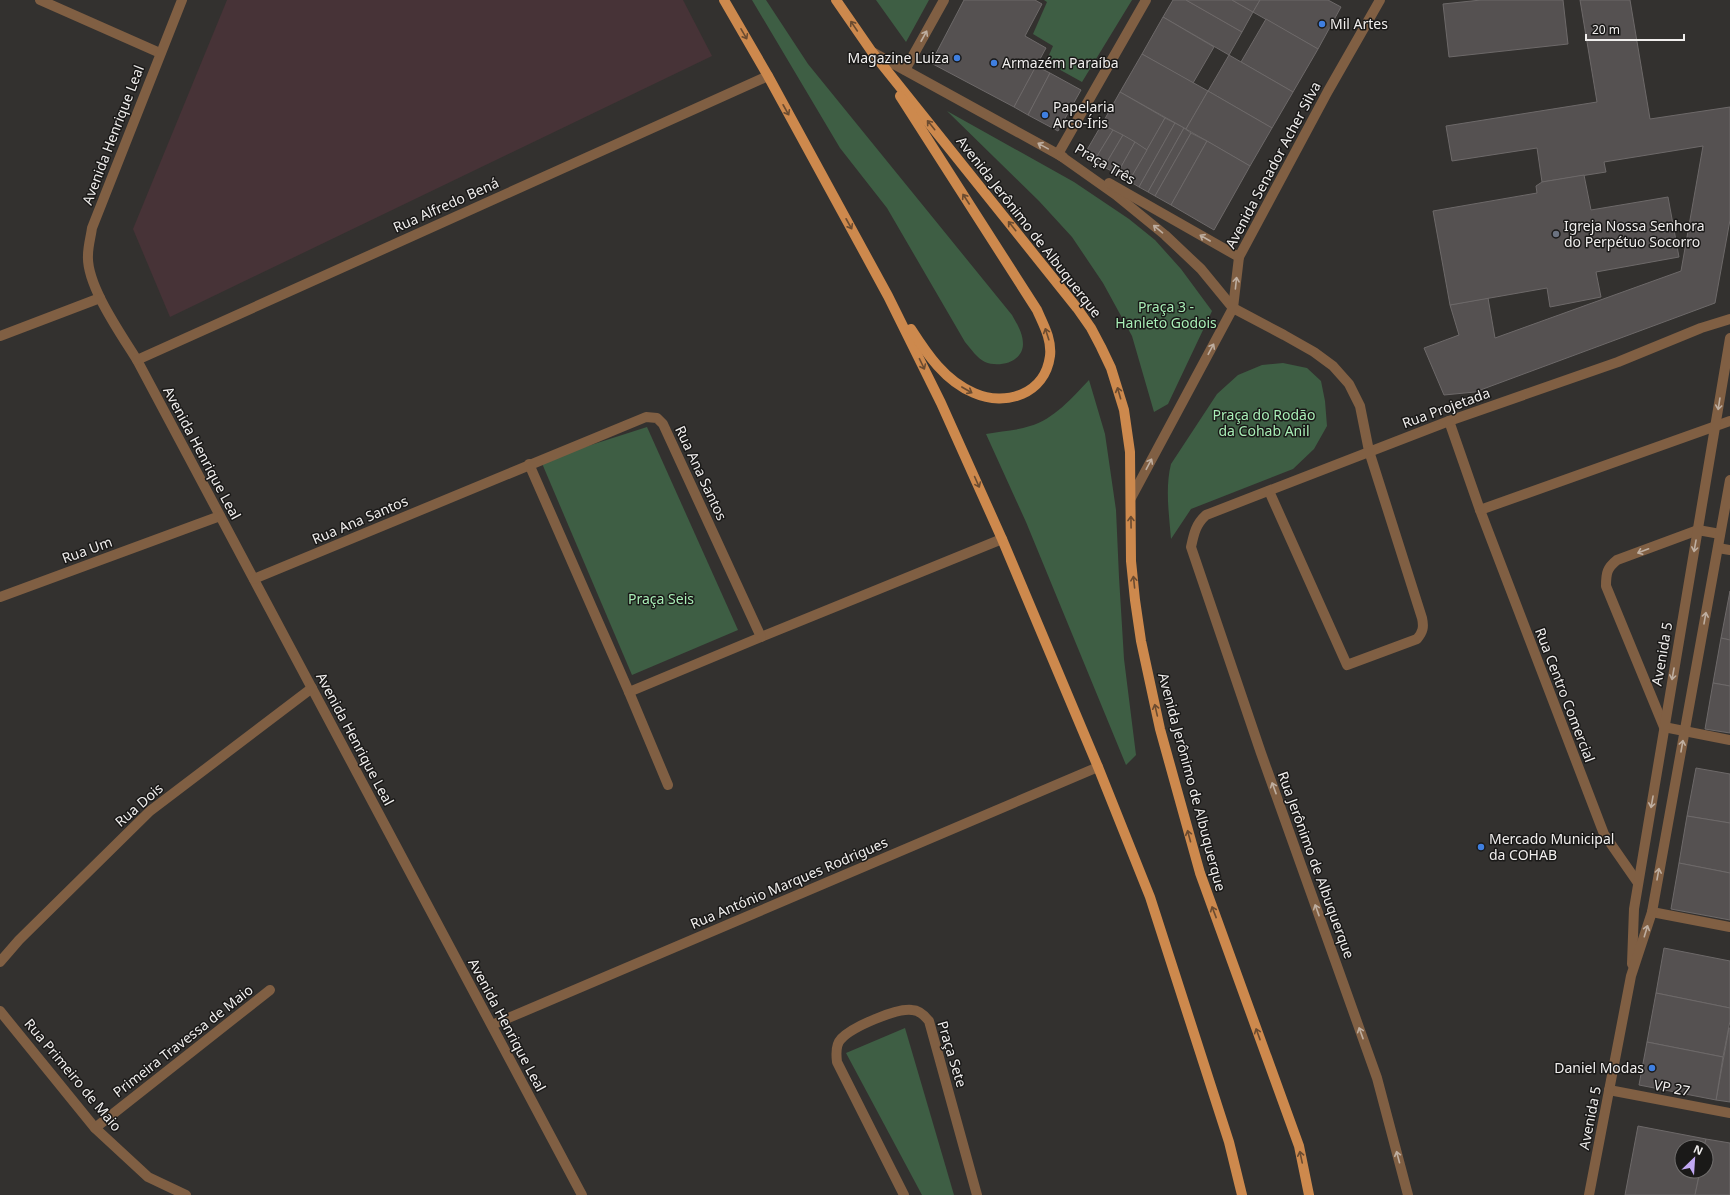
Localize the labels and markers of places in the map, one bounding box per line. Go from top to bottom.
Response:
place label: Mil Artes [1330,14,1388,33]
marker: Mil Artes [1317,19,1327,29]
place label: Magazine Luiza [848,48,949,67]
marker: Magazine Luiza [952,53,962,63]
place label: Armazém Paraíba [1002,53,1119,72]
marker: Armazém Paraíba [989,58,999,68]
place label: Papelaria Arco-Íris [1053,97,1115,132]
marker: Papelaria Arco-Íris [1040,110,1050,120]
place label: Igreja Nossa Senhora do Perpétuo Socorro [1564,216,1705,251]
marker: Igreja Nossa Senhora do Perpétuo Socorro [1551,229,1561,239]
place label: Mercado Municipal da COHAB [1489,829,1614,864]
marker: Mercado Municipal da COHAB [1476,842,1486,852]
place label: Daniel Modas [1554,1058,1644,1077]
marker: Daniel Modas [1647,1063,1657,1073]

